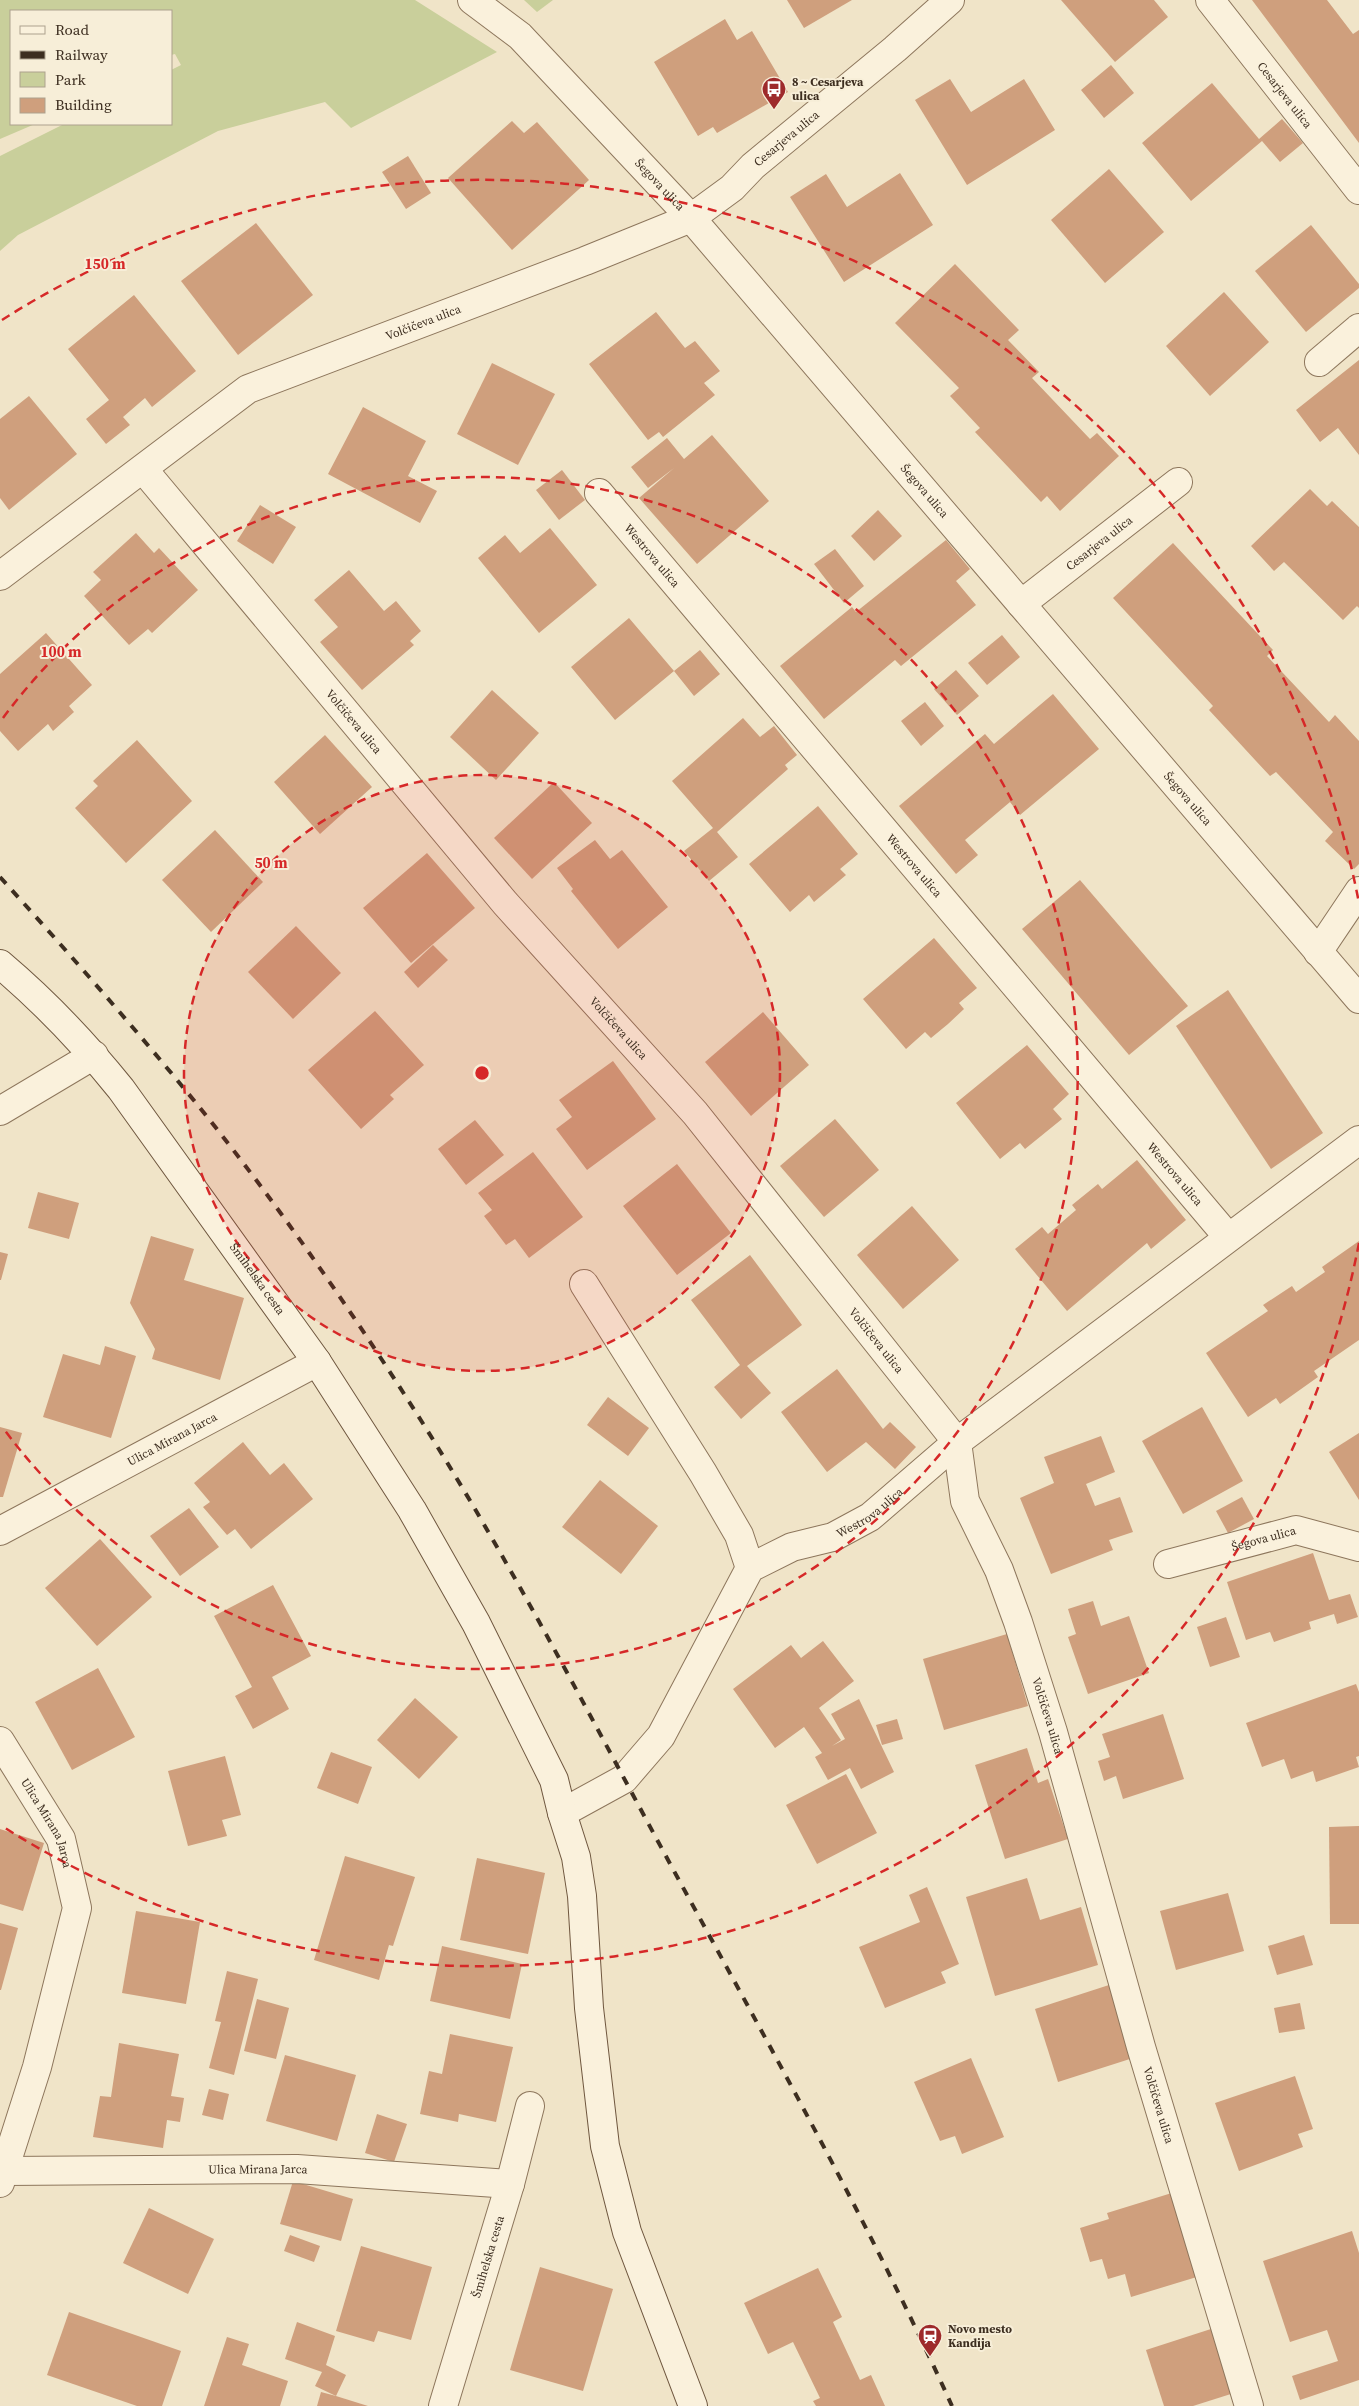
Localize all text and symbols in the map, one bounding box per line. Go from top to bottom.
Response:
legend [10,10,172,125]
text: Road [55,19,89,40]
text: Railway [55,44,108,65]
street label: Cesarjeva ulica [1254,59,1316,132]
text: Park [55,69,87,90]
place label: 8 ~ Cesarjeva ulica [792,74,864,104]
bus stop icon: 8 ~ Cesarjeva ulica [761,76,787,110]
text: Building [55,94,112,115]
street label: Cesarjeva ulica [750,106,823,170]
street label: Šegova ulica [631,155,689,215]
text: 150 m [84,253,126,274]
street label: Volčičeva ulica [383,301,464,344]
street label: Šegova ulica [897,461,953,522]
street label: Cesarjeva ulica [1063,512,1136,574]
street label: Westrova ulica [621,521,684,591]
text: 100 m [40,641,82,662]
street label: Volčičeva ulica [322,686,386,758]
street label: Šegova ulica [1160,769,1216,830]
street label: Westrova ulica [883,831,946,901]
text: 50 m [254,852,288,873]
street label: Volčičeva ulica [586,993,651,1064]
centre of rings [473,1064,491,1082]
street label: Westrova ulica [1143,1139,1207,1210]
street label: Šmihelska cesta [226,1240,289,1319]
street label: Volčičeva ulica [845,1304,908,1377]
street label: Ulica Mirana Jarca [124,1408,221,1470]
street label: Westrova ulica [834,1483,907,1542]
street label: Šegova ulica [1230,1522,1298,1555]
street label: Volčičeva ulica [1028,1675,1067,1757]
street label: Ulica Mirana Jarca [17,1775,76,1870]
street label: Volčičeva ulica [1139,2065,1178,2146]
street label: Ulica Mirana Jarca [208,2161,309,2178]
street label: Šmihelska cesta [468,2213,508,2300]
place label: Novo mesto Kandija [948,2321,1012,2351]
station icon: Novo mesto Kandija [917,2323,943,2357]

